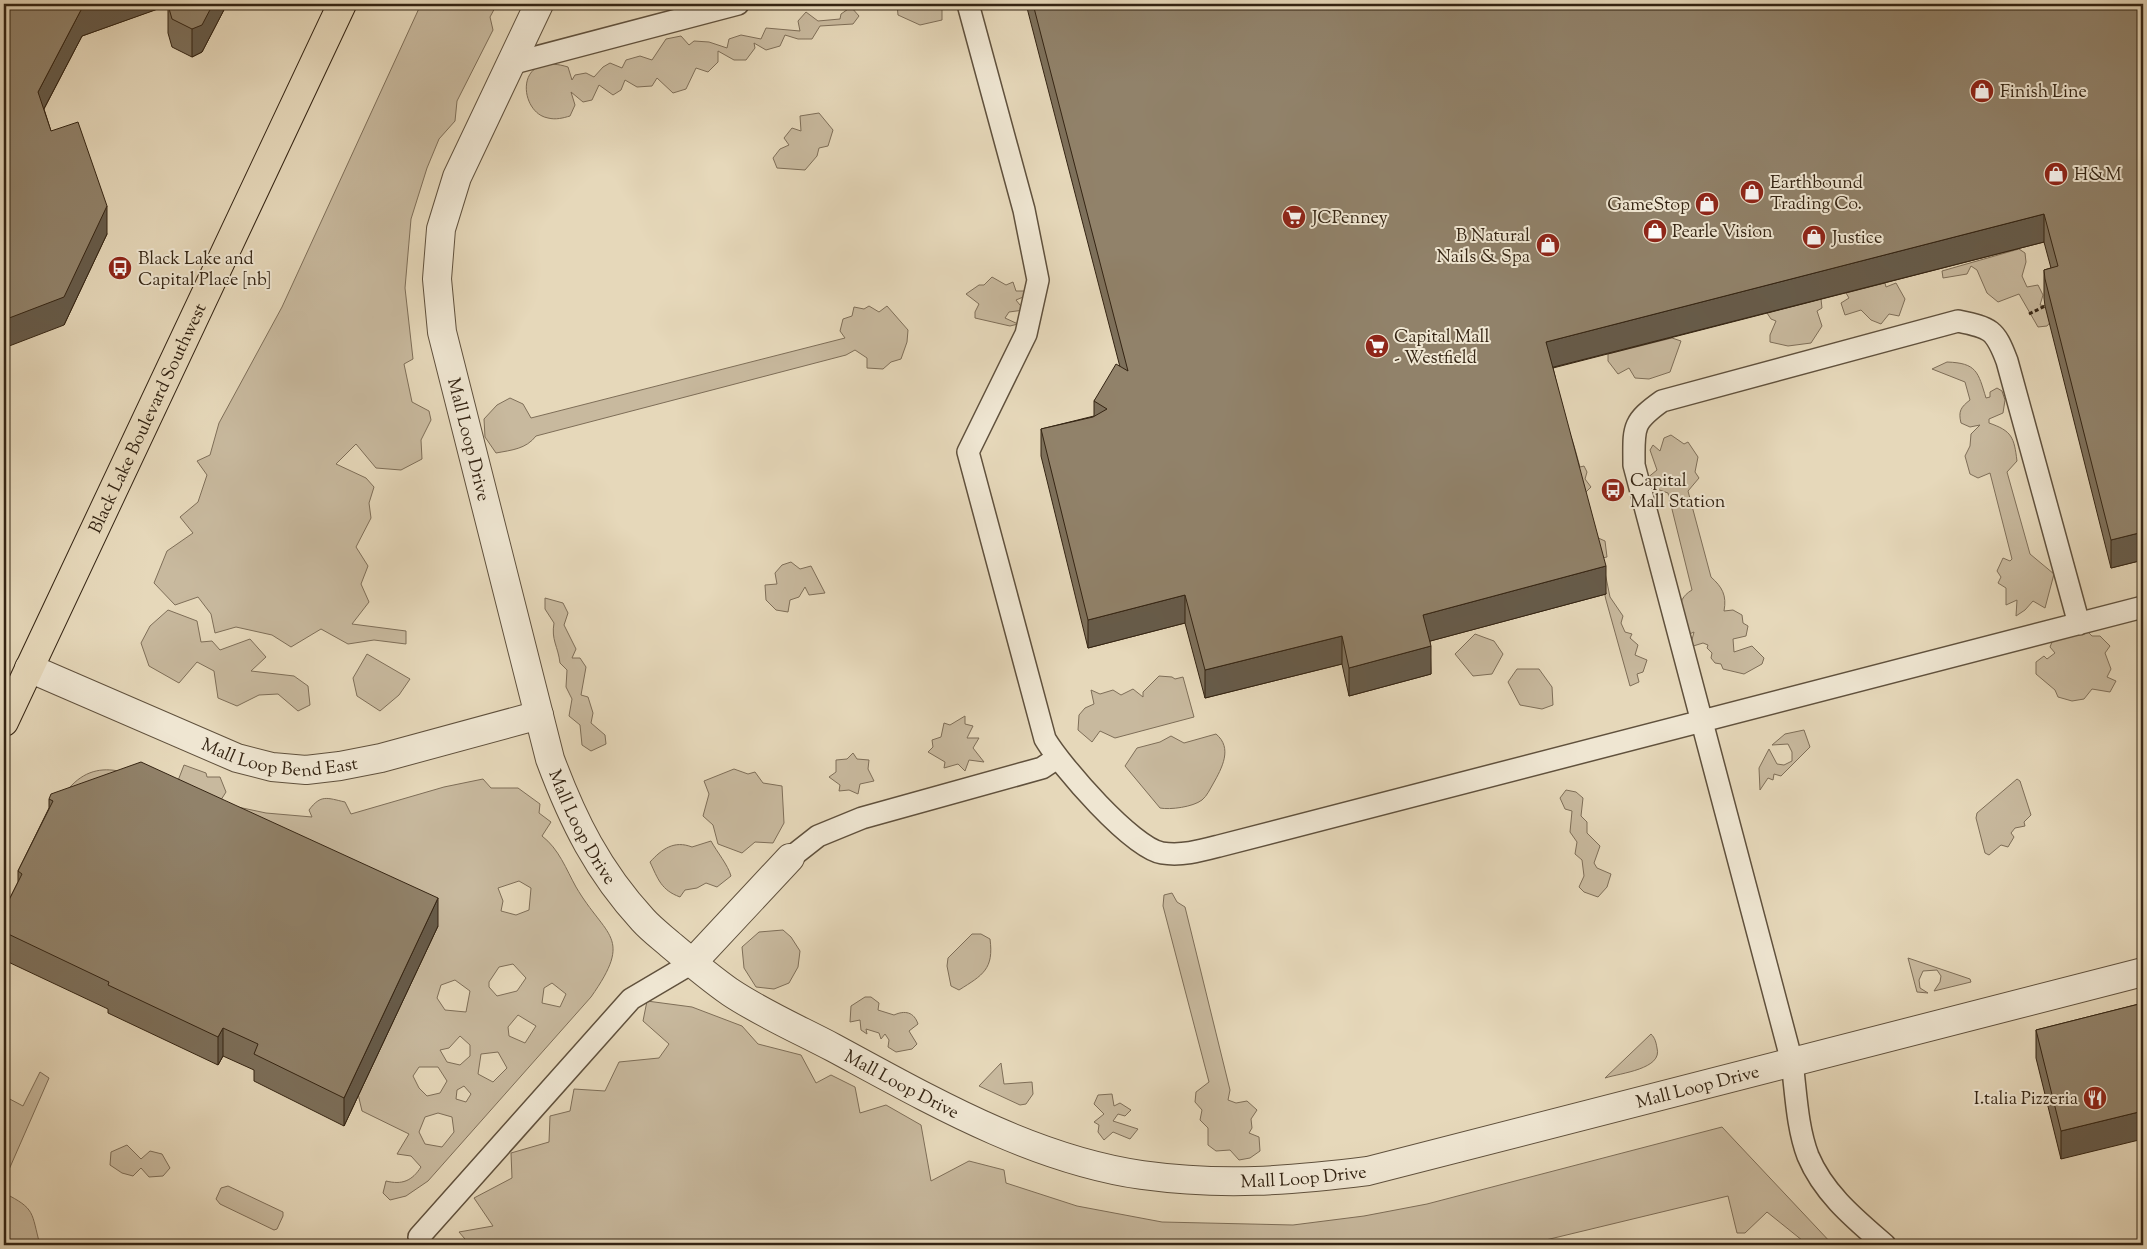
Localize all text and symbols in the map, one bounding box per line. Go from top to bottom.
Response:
shop icon: Finish Line [1969,78,1995,104]
place label: Finish Line [2000,80,2087,106]
shop icon: H&M [2043,161,2069,187]
place label: H&M [2074,163,2122,189]
place label: Earthbound Trading Co. [1770,171,1863,218]
shop icon: Earthbound Trading Co. [1739,179,1765,205]
shop icon: GameStop [1694,191,1720,217]
place label: GameStop [1607,193,1690,219]
supermarket icon: JCPenney [1281,204,1307,230]
place label: JCPenney [1311,206,1388,232]
shop icon: Pearle Vision [1642,218,1668,244]
place label: Pearle Vision [1672,220,1773,246]
place label: B Natural Nails & Spa [1436,224,1530,271]
shop icon: Justice [1801,224,1827,250]
place label: Justice [1831,226,1882,252]
shop icon: B Natural Nails & Spa [1535,232,1561,258]
place label: Black Lake and Capital Place [nb] [138,247,271,294]
bus stop icon: Black Lake and Capital Place [nb] [107,255,133,281]
street label: Black Lake Boulevard Southwest [84,299,214,538]
place label: Capital Mall - Westfield [1394,325,1490,372]
supermarket icon: Capital Mall - Westfield [1364,333,1390,359]
street label: Mall Loop Drive [439,375,495,504]
place label: Capital Mall Station [1630,469,1726,516]
bus stop icon: Capital Mall Station [1600,477,1626,503]
street label: Mall Loop Bend East [197,733,360,785]
street label: Mall Loop Drive [540,766,621,891]
street label: Mall Loop Drive [839,1045,963,1127]
street label: Mall Loop Drive [1634,1060,1762,1117]
restaurant icon: I.talia Pizzeria [2082,1085,2108,1111]
place label: I.talia Pizzeria [1974,1087,2078,1113]
street label: Mall Loop Drive [1240,1160,1368,1196]

